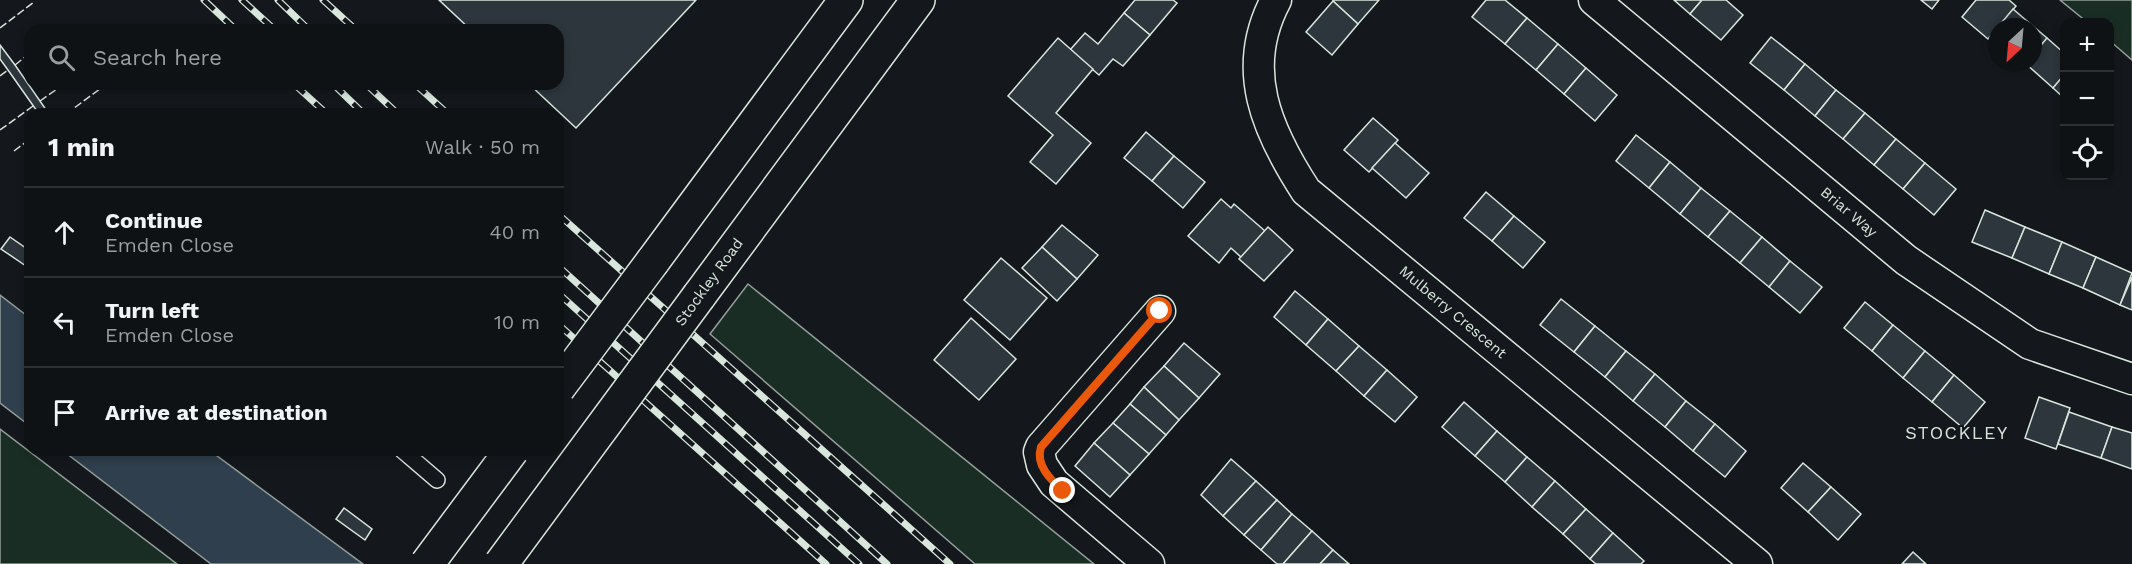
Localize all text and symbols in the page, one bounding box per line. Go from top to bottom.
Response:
north arrow [1988,18,2042,72]
map controls [2060,18,2114,180]
button: + [2060,18,2114,72]
search box [24,24,564,90]
icon: search [45,41,78,74]
text: Search here [93,45,222,70]
button: − [2060,72,2114,126]
button: locate [2060,126,2114,180]
text: 1 min [48,132,115,162]
text: Walk · 50 m [425,135,540,159]
street label: Briar Way [1817,183,1881,241]
text: Continue [105,208,203,233]
icon: ahead [48,216,81,249]
text: 40 m [489,220,540,244]
text: Emden Close [105,233,234,257]
street label: Stockley Road [671,235,747,329]
street label: Mulberry Crescent [1396,262,1511,363]
route start [1146,297,1172,323]
text: Turn left [105,298,199,323]
icon: left [48,306,81,339]
text: 10 m [494,310,540,334]
text: Emden Close [105,323,234,347]
icon: arrive [48,396,81,429]
text: Arrive at destination [105,400,328,425]
district label: STOCKLEY [1905,422,2009,443]
route end [1049,477,1075,503]

